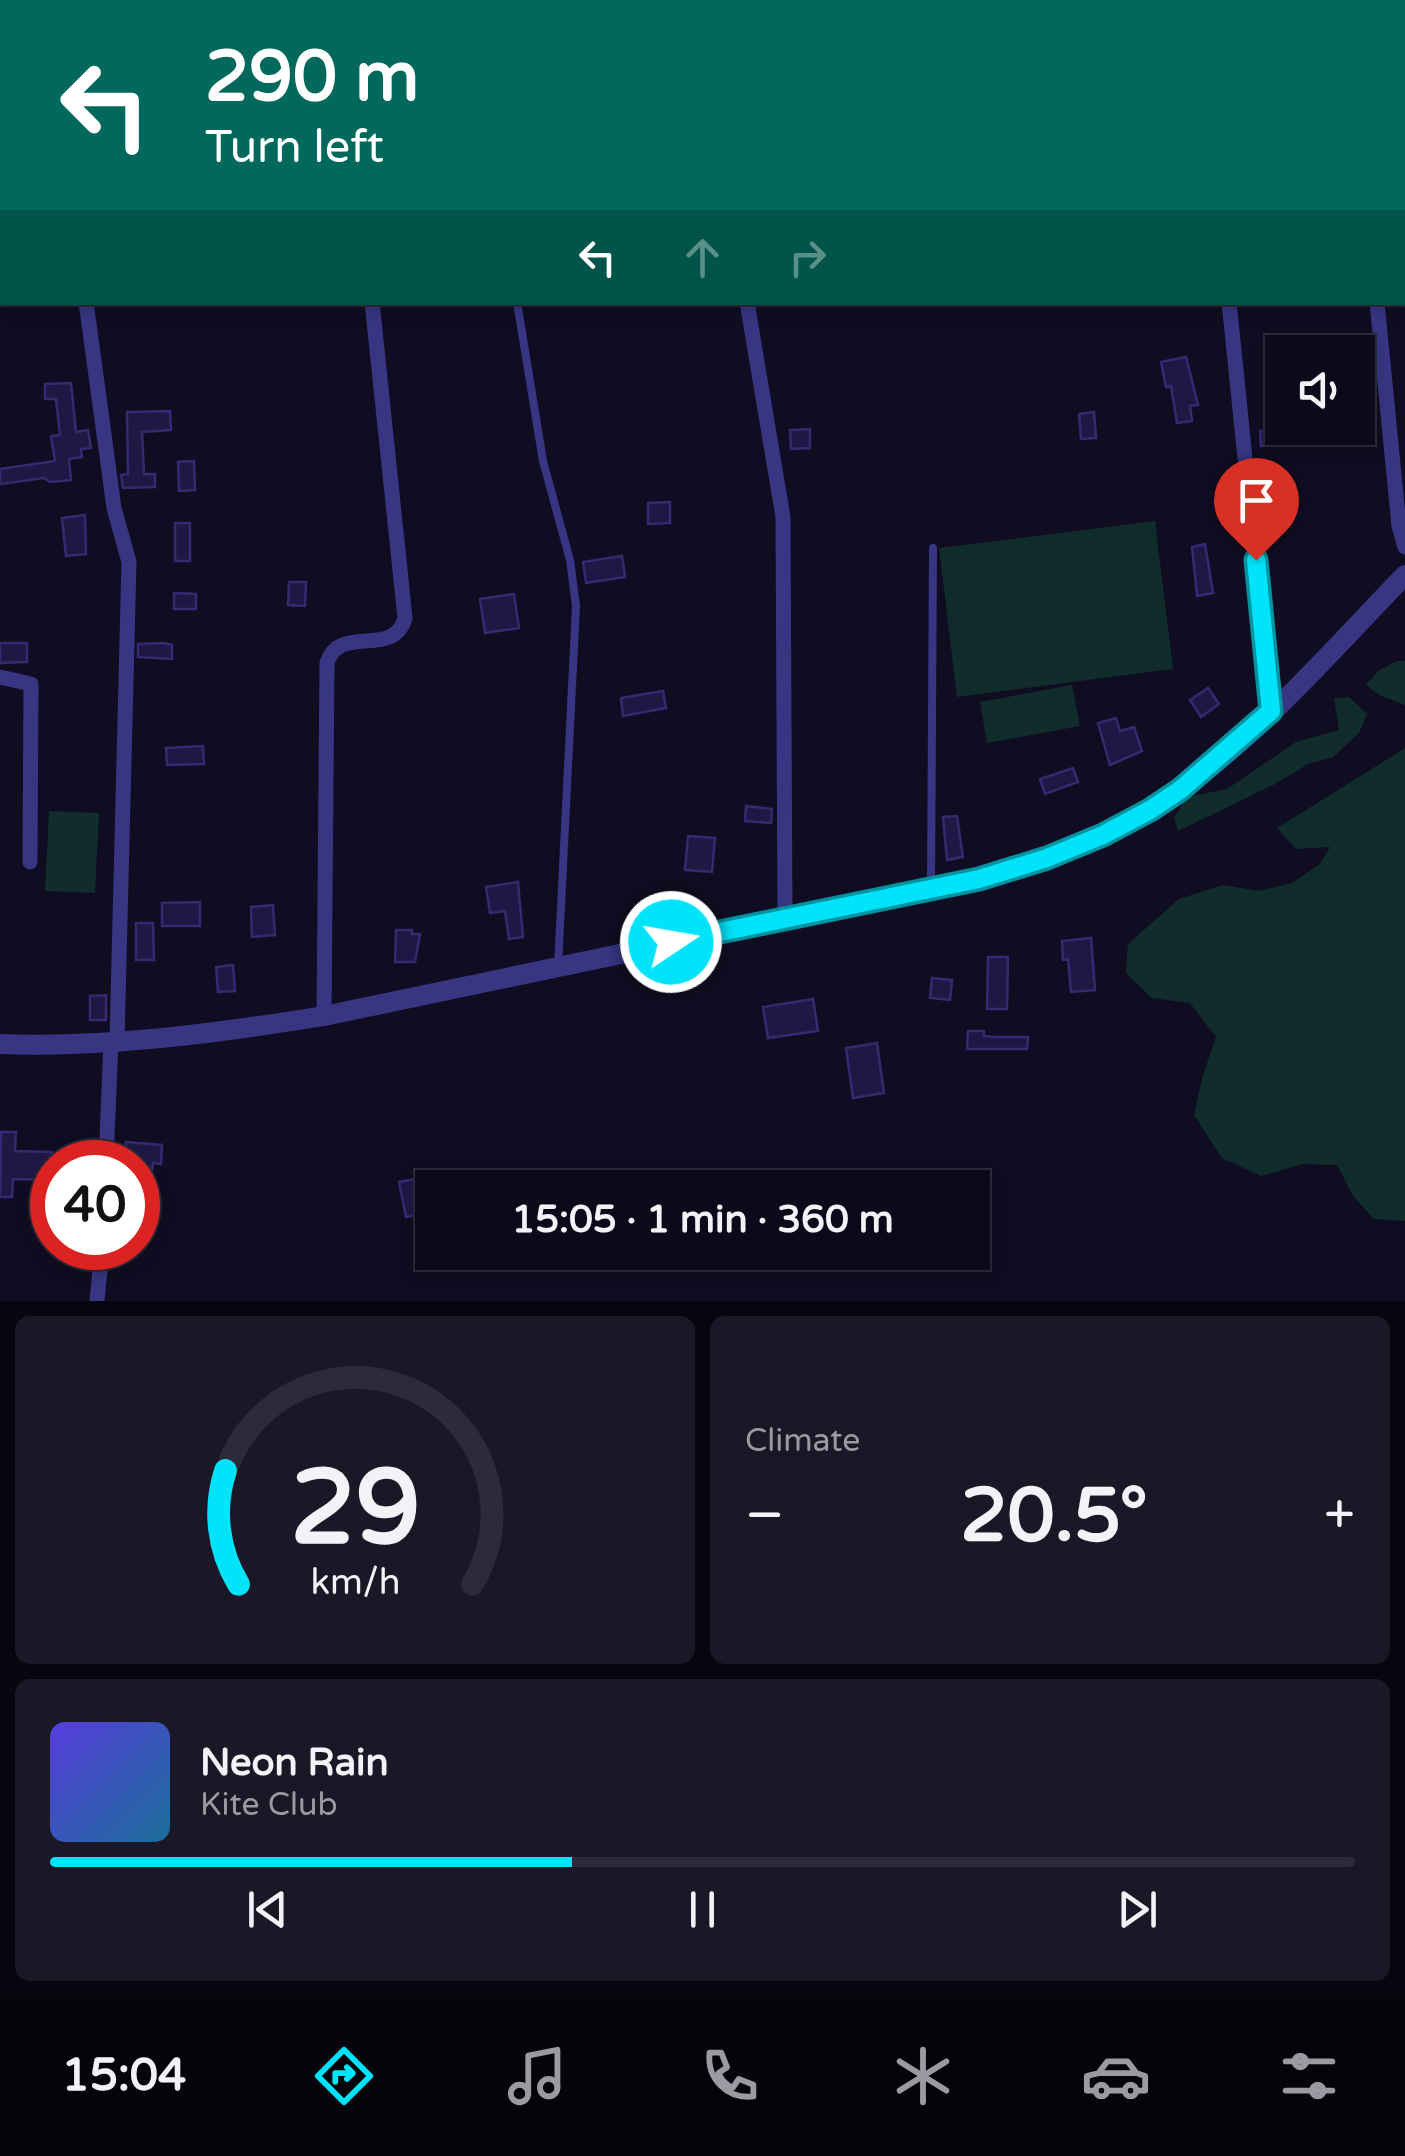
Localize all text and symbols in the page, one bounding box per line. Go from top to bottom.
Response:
text: 290 m [205,36,419,120]
icon: left [40,40,170,170]
text: Turn left [205,121,384,175]
icon: left [570,230,625,285]
icon: ahead [675,230,730,285]
icon: right [780,230,835,285]
map controls [1265,335,1375,445]
button: sound [1265,335,1375,445]
pin [1214,458,1299,561]
icon: arrive [1229,473,1284,528]
position arrow [619,890,723,994]
speed limit sign: 40 [30,1140,160,1270]
text: 15:05 · 1 min · 360 m [511,1197,894,1243]
text: Climate [745,1422,860,1460]
text: 29 [290,1447,420,1572]
text: 20.5° [960,1471,1148,1561]
text: − [745,1483,784,1549]
text: + [1324,1483,1355,1549]
text: km/h [310,1561,400,1604]
text: Neon Rain [200,1740,389,1786]
text: Kite Club [200,1786,338,1824]
icon: previous [240,1882,295,1937]
icon: pause [675,1882,730,1937]
icon: next [1110,1882,1165,1937]
icon: directions [309,2041,379,2111]
icon: music [502,2041,572,2111]
icon: phone [695,2041,765,2111]
icon: climate [888,2041,958,2111]
icon: car [1081,2041,1151,2111]
icon: filters [1274,2041,1344,2111]
text: 15:04 [61,2049,186,2103]

